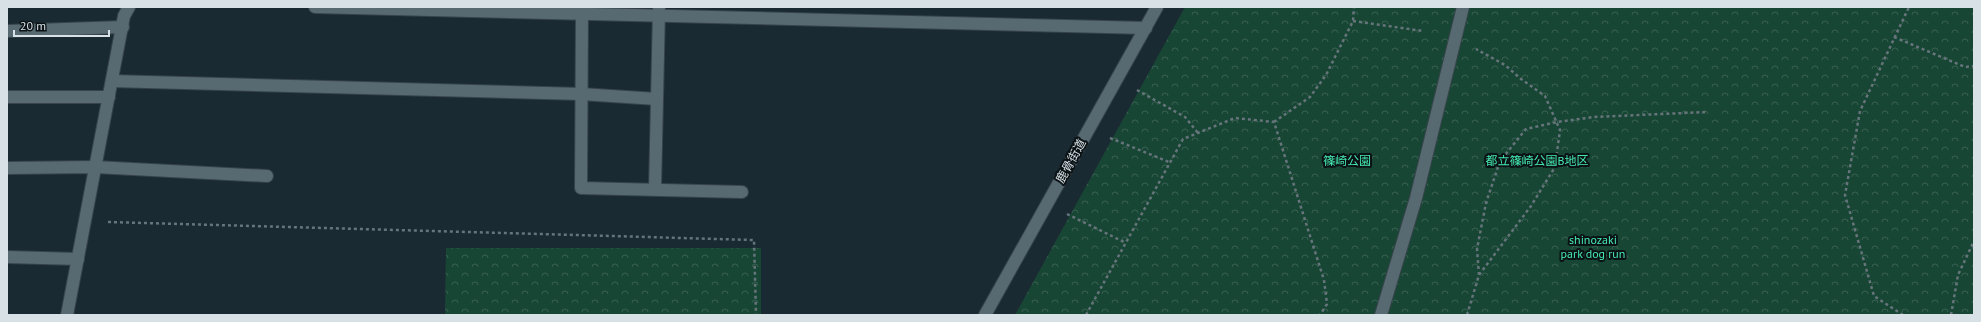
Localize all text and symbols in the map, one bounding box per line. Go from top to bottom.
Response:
scale bar [14,12,109,38]
text: 20 m [20,18,46,33]
street label: 鹿骨街道 [1052,136,1089,185]
park label: 篠崎公園 [1323,153,1371,168]
park label: 都立篠崎公園B地区 [1485,153,1589,168]
park label: shinozaki park dog run [1561,232,1625,261]

